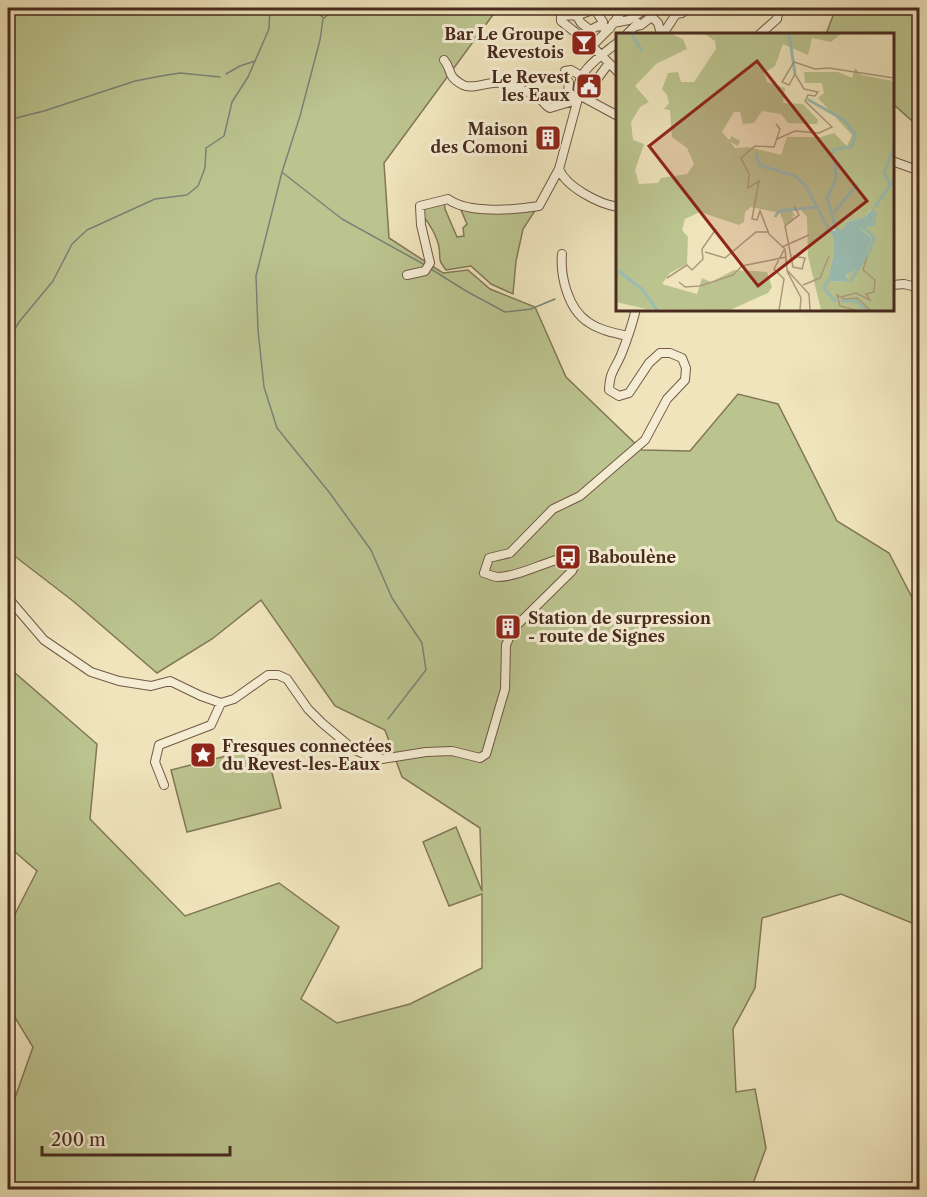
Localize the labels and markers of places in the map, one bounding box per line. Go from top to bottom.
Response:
place label: Bar Le Groupe Revestois [444,24,564,62]
bar icon: Bar Le Groupe Revestois [569,28,599,58]
place label: Le Revest les Eaux [491,67,571,105]
public building icon: Le Revest les Eaux [574,71,604,101]
place label: Maison des Comoni [431,119,528,157]
building icon: Maison des Comoni [533,123,563,153]
bus stop icon: Baboulène [553,542,583,572]
place label: Baboulène [588,547,677,567]
place label: Station de surpression - route de Signes [528,608,711,646]
building icon: Station de surpression - route de Signes [493,612,523,642]
place label: Fresques connectées du Revest-les-Eaux [222,736,392,774]
place icon: Fresques connectées du Revest-les-Eaux [188,740,218,770]

